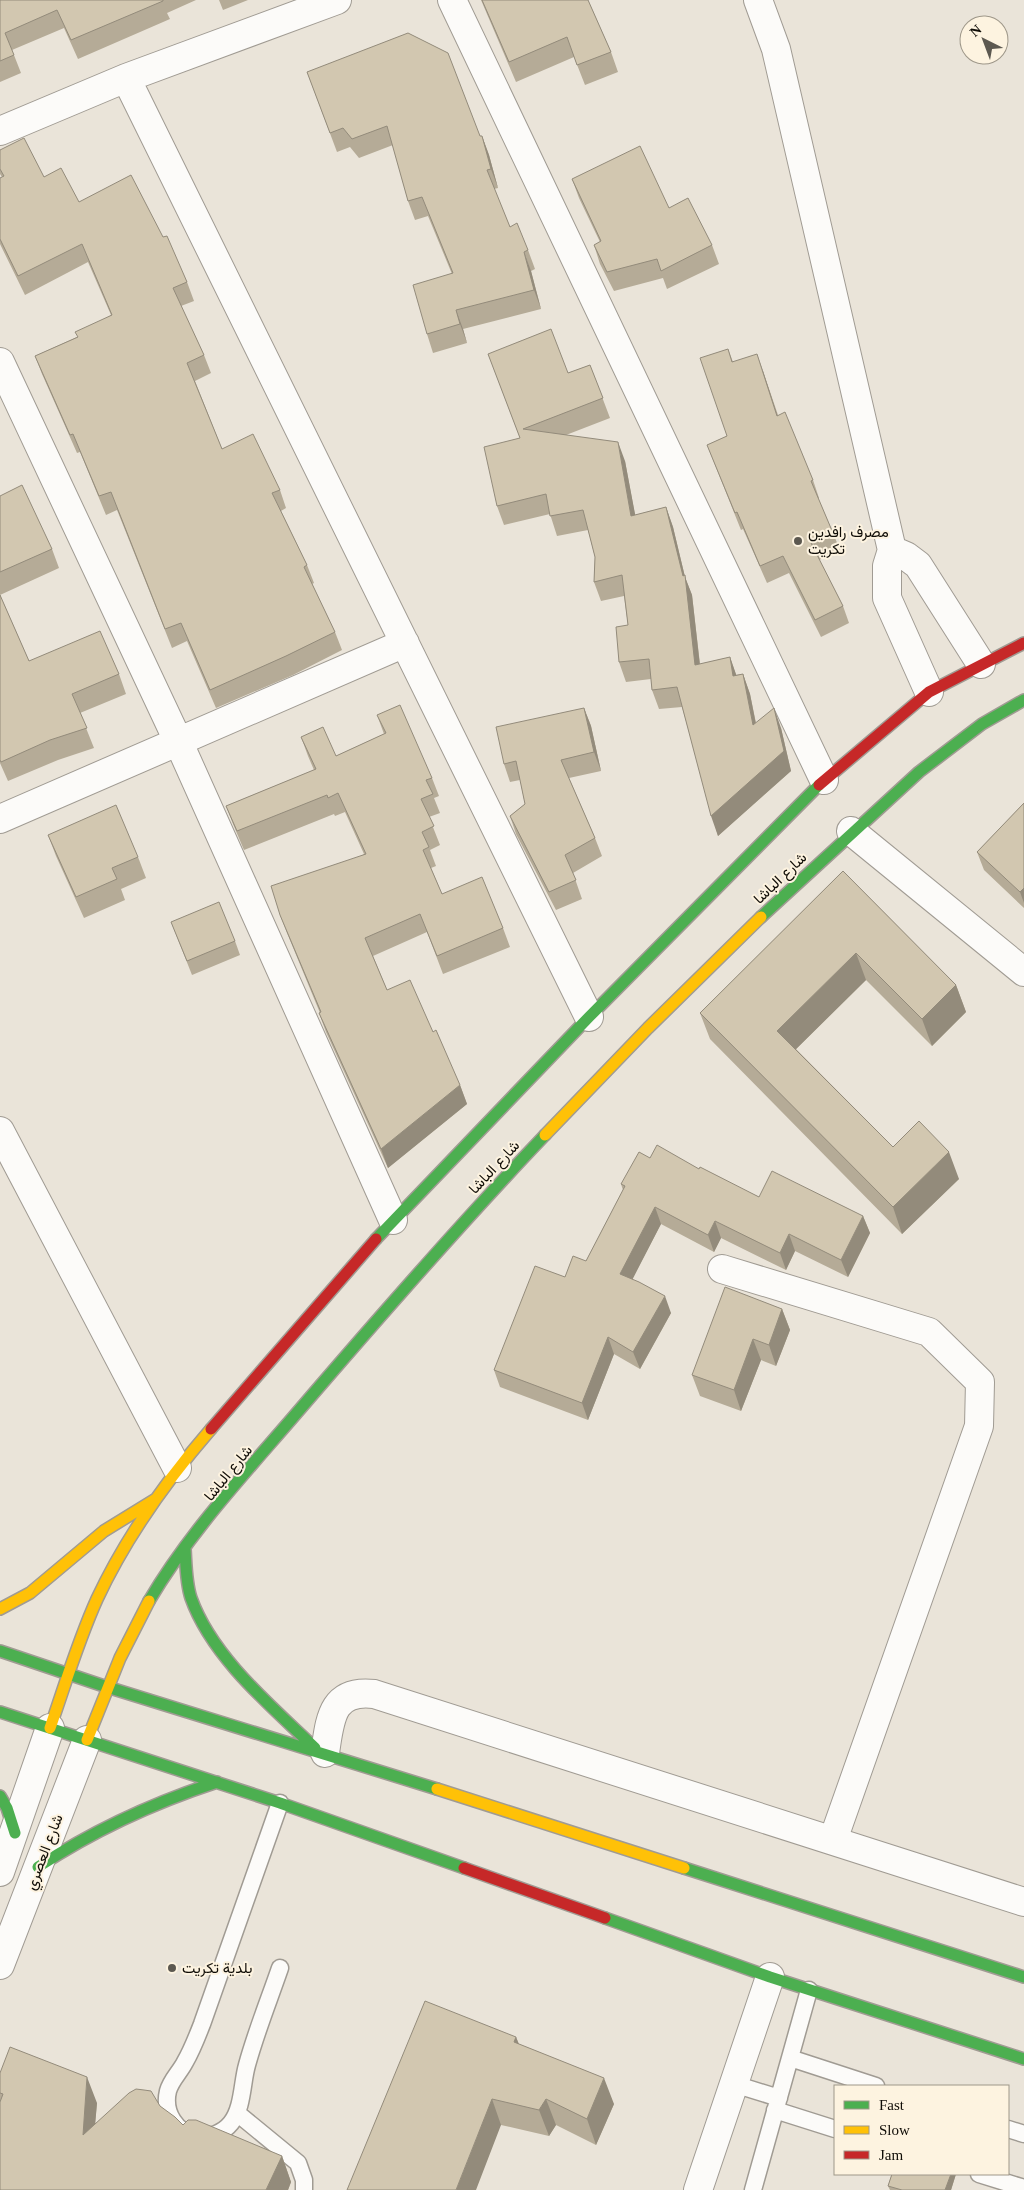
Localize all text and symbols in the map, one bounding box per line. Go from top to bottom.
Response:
north arrow [959,15,1009,65]
text: N [967,22,984,40]
place label: مصرف رافدين تكريت [808,524,889,558]
marker: مصرف رافدين تكريت [792,535,804,547]
street label: شارع الباشا [750,849,812,909]
street label: شارع الباشا [465,1137,525,1199]
street label: شارع الباشا [201,1442,258,1506]
street label: شارع العصري [22,1812,70,1894]
place label: بلدية تكريت [182,1960,252,1977]
marker: بلدية تكريت [166,1962,178,1974]
legend [834,2085,1009,2175]
text: Fast [879,2097,905,2113]
text: Slow [879,2122,910,2138]
text: Jam [879,2147,903,2163]

